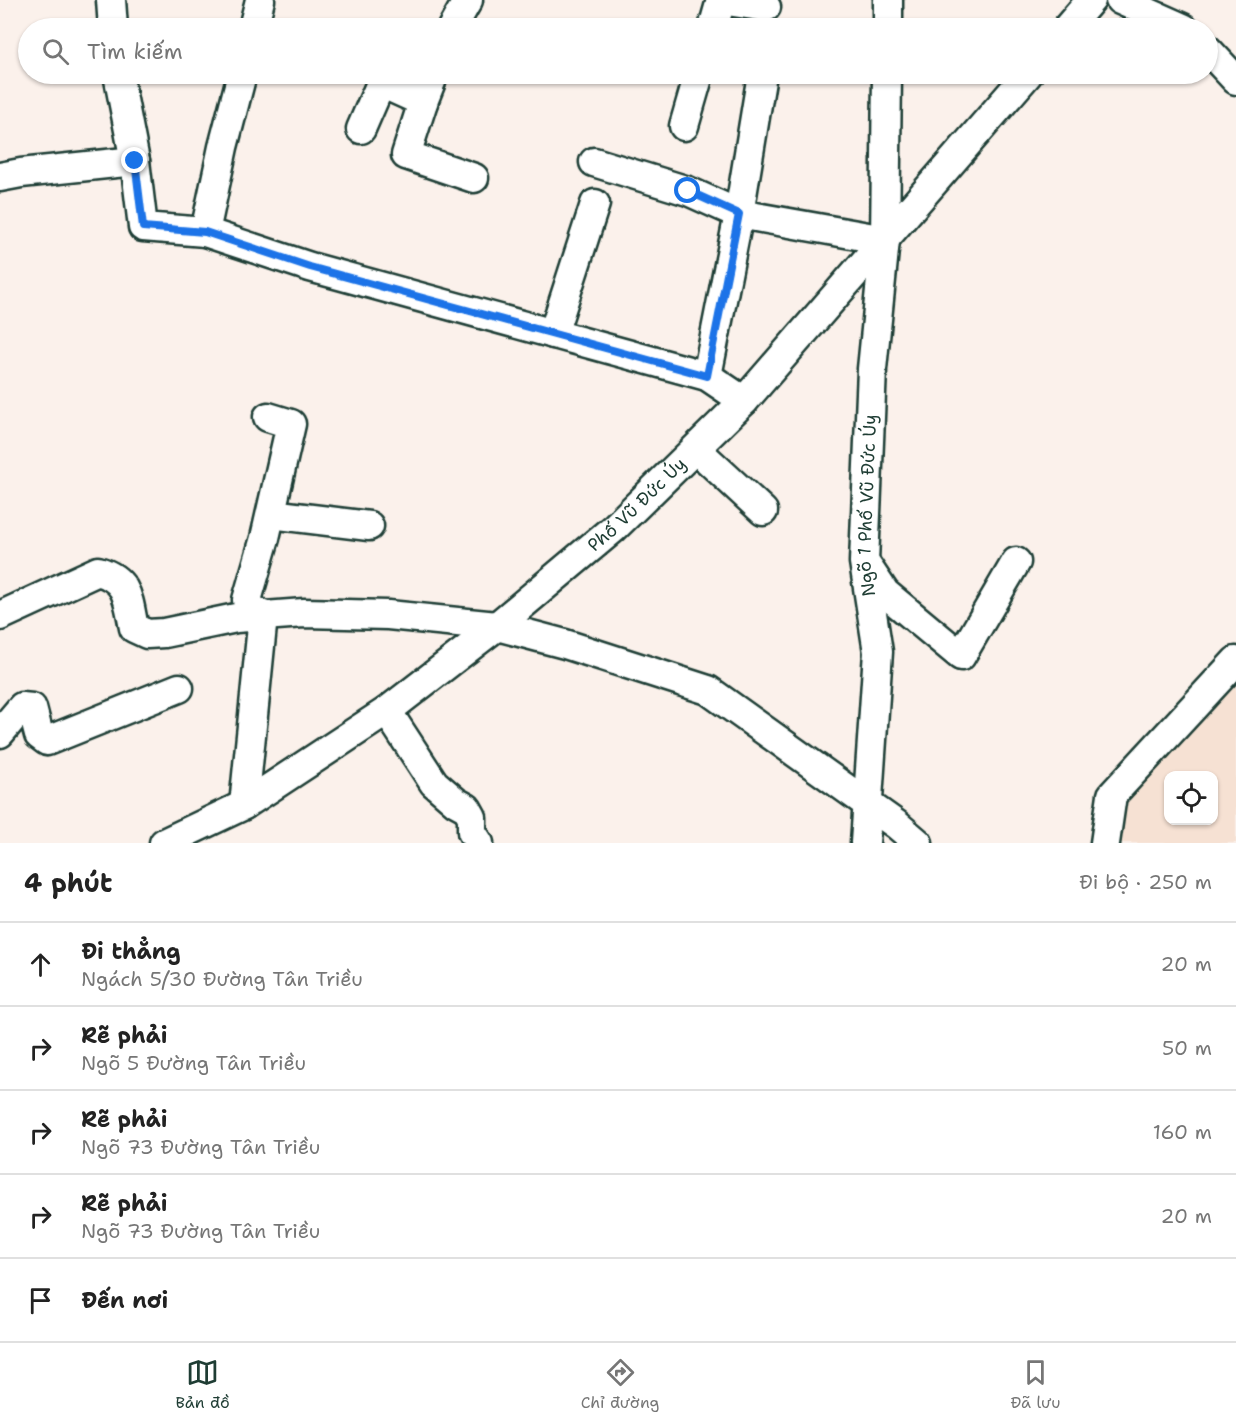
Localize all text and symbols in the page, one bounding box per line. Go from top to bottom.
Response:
search box [18,18,1218,84]
icon: search [39,35,72,68]
text: Tìm kiếm [87,37,183,66]
route end [121,147,147,173]
route start [674,177,700,203]
street label: Ngõ 1 Phố Vũ Đức Úy [852,414,882,598]
street label: Phố Vũ Đức Úy [582,452,691,557]
map controls [1164,771,1218,825]
button: locate [1164,771,1218,825]
text: 4 phút [24,865,113,900]
text: Đi bộ · 250 m [1079,869,1212,895]
text: Đi thẳng [81,937,181,966]
icon: ahead [24,948,57,981]
text: 20 m [1161,951,1212,977]
text: Ngách 5/30 Đường Tân Triều [81,966,363,992]
text: Rẽ phải [81,1021,167,1050]
icon: right [24,1032,57,1065]
text: 50 m [1162,1035,1212,1061]
text: Ngõ 5 Đường Tân Triều [81,1050,306,1076]
text: Rẽ phải [81,1105,167,1134]
icon: right [24,1116,57,1149]
text: 160 m [1153,1119,1212,1145]
text: Ngõ 73 Đường Tân Triều [81,1134,320,1160]
text: Rẽ phải [81,1189,167,1218]
icon: right [24,1200,57,1233]
text: 20 m [1161,1203,1212,1229]
text: Ngõ 73 Đường Tân Triều [81,1218,320,1244]
icon: arrive [24,1284,57,1317]
text: Đến nơi [81,1286,168,1315]
tab: Bản đồ [176,1356,230,1413]
tab: Chỉ đường [581,1356,659,1413]
tab: Đã lưu [1010,1356,1060,1413]

